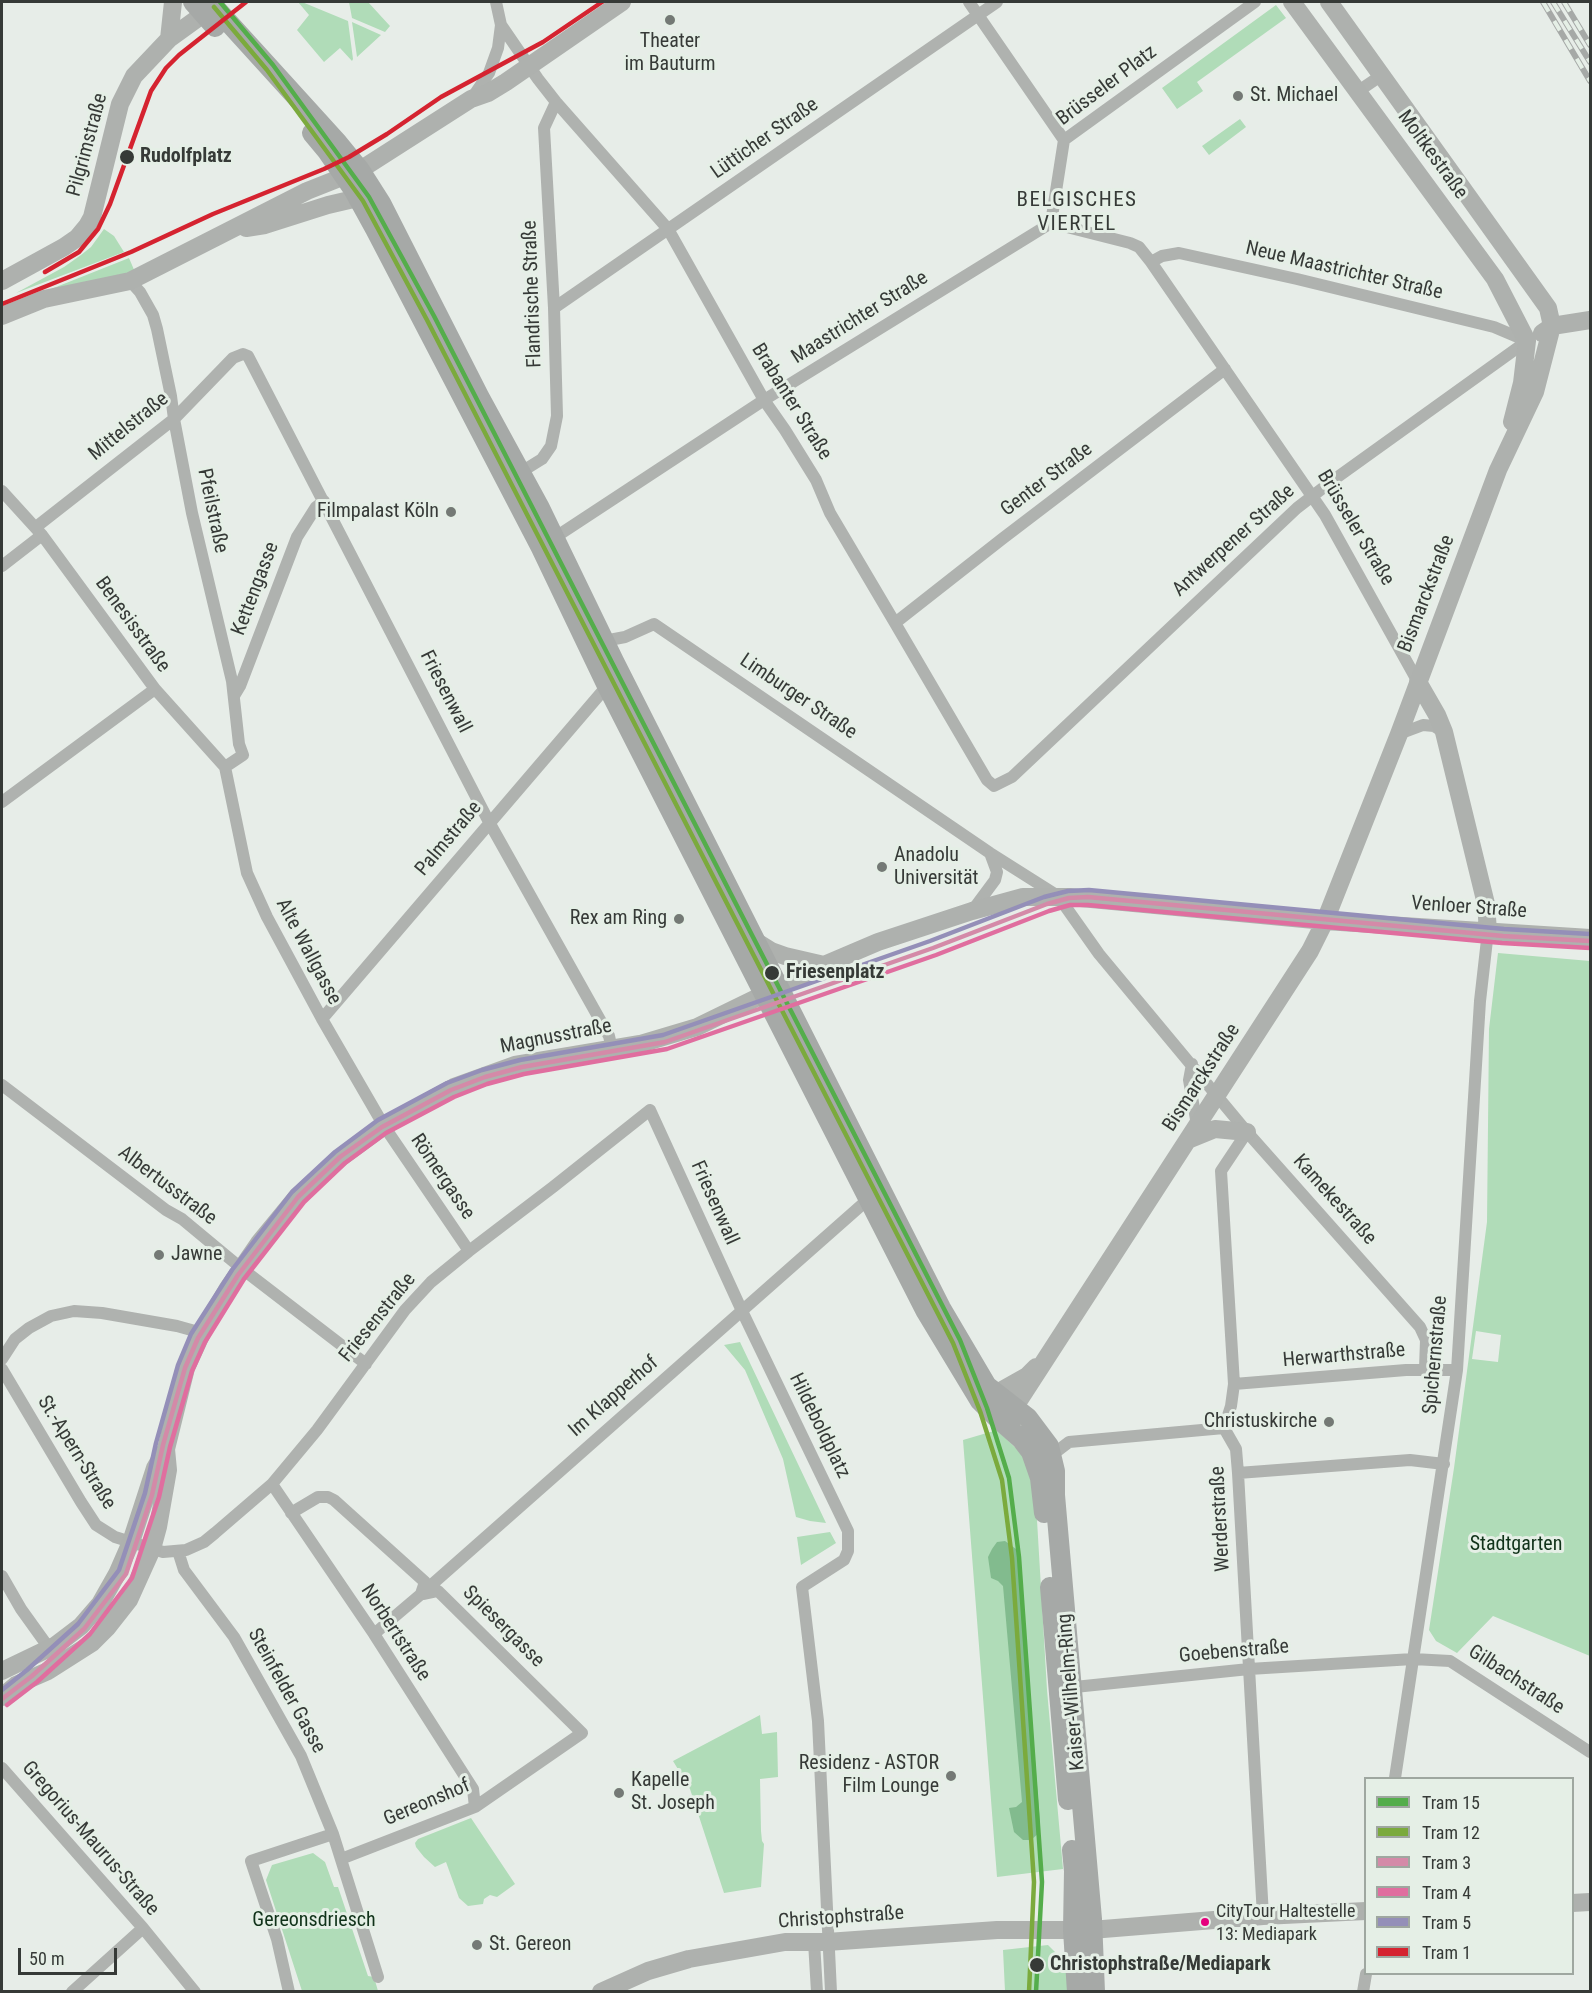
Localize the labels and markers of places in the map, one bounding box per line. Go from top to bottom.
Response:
marker: Theater im Bauturm [663,13,677,27]
place label: Theater im Bauturm [624,30,716,77]
place label: St. Michael [1250,84,1338,108]
marker: St. Michael [1231,89,1245,103]
place label: Rudolfplatz [140,145,232,169]
marker: Rudolfplatz [118,148,136,166]
place label: Filmpalast Köln [317,500,439,524]
marker: Filmpalast Köln [444,505,458,519]
place label: Anadolu Universität [894,844,979,891]
marker: Anadolu Universität [875,860,889,874]
place label: Rex am Ring [570,907,667,931]
marker: Rex am Ring [672,912,686,926]
place label: Friesenplatz [786,961,885,985]
marker: Friesenplatz [763,964,781,982]
place label: Jawne [171,1243,222,1267]
marker: Jawne [152,1248,166,1262]
place label: Christuskirche [1204,1410,1317,1434]
marker: Christuskirche [1322,1415,1336,1429]
place label: Residenz - ASTOR Film Lounge [799,1752,939,1799]
place label: Kapelle St. Joseph [631,1769,715,1816]
marker: Residenz - ASTOR Film Lounge [944,1769,958,1783]
marker: Kapelle St. Joseph [612,1786,626,1800]
place label: CityTour Haltestelle 13: Mediapark [1216,1901,1355,1944]
marker: CityTour Haltestelle 13: Mediapark [1199,1916,1211,1928]
place label: St. Gereon [489,1933,571,1957]
marker: St. Gereon [470,1938,484,1952]
place label: Christophstraße/Mediapark [1050,1953,1270,1977]
marker: Christophstraße/Mediapark [1028,1956,1046,1974]

